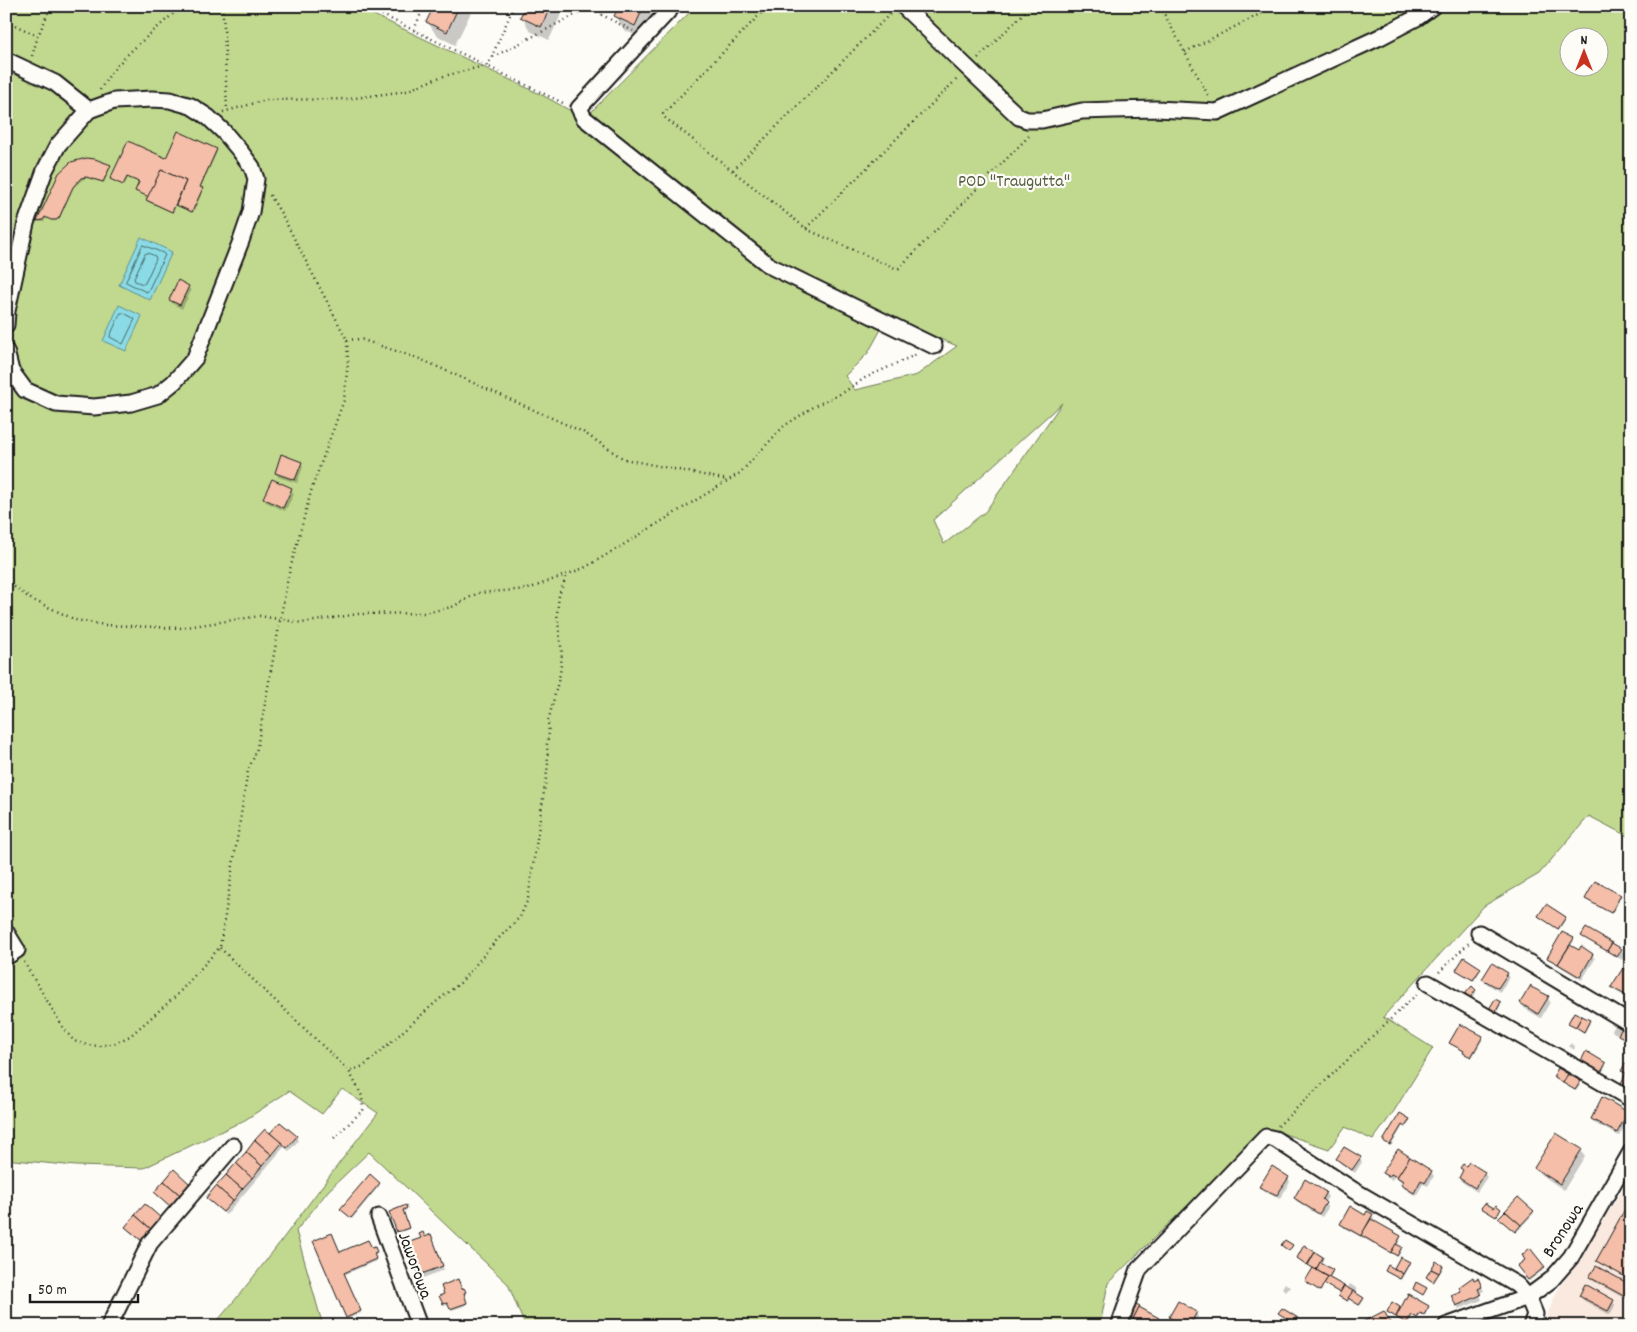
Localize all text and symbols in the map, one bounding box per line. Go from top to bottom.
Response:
north arrow [1560,28,1610,78]
text: N [1581,31,1588,51]
park label: POD "Traugutta" [958,170,1070,195]
street label: Bronowa [1537,1199,1591,1263]
street label: Jaworowa [390,1229,437,1303]
scale bar [30,1272,138,1304]
text: 50 m [38,1280,67,1302]

